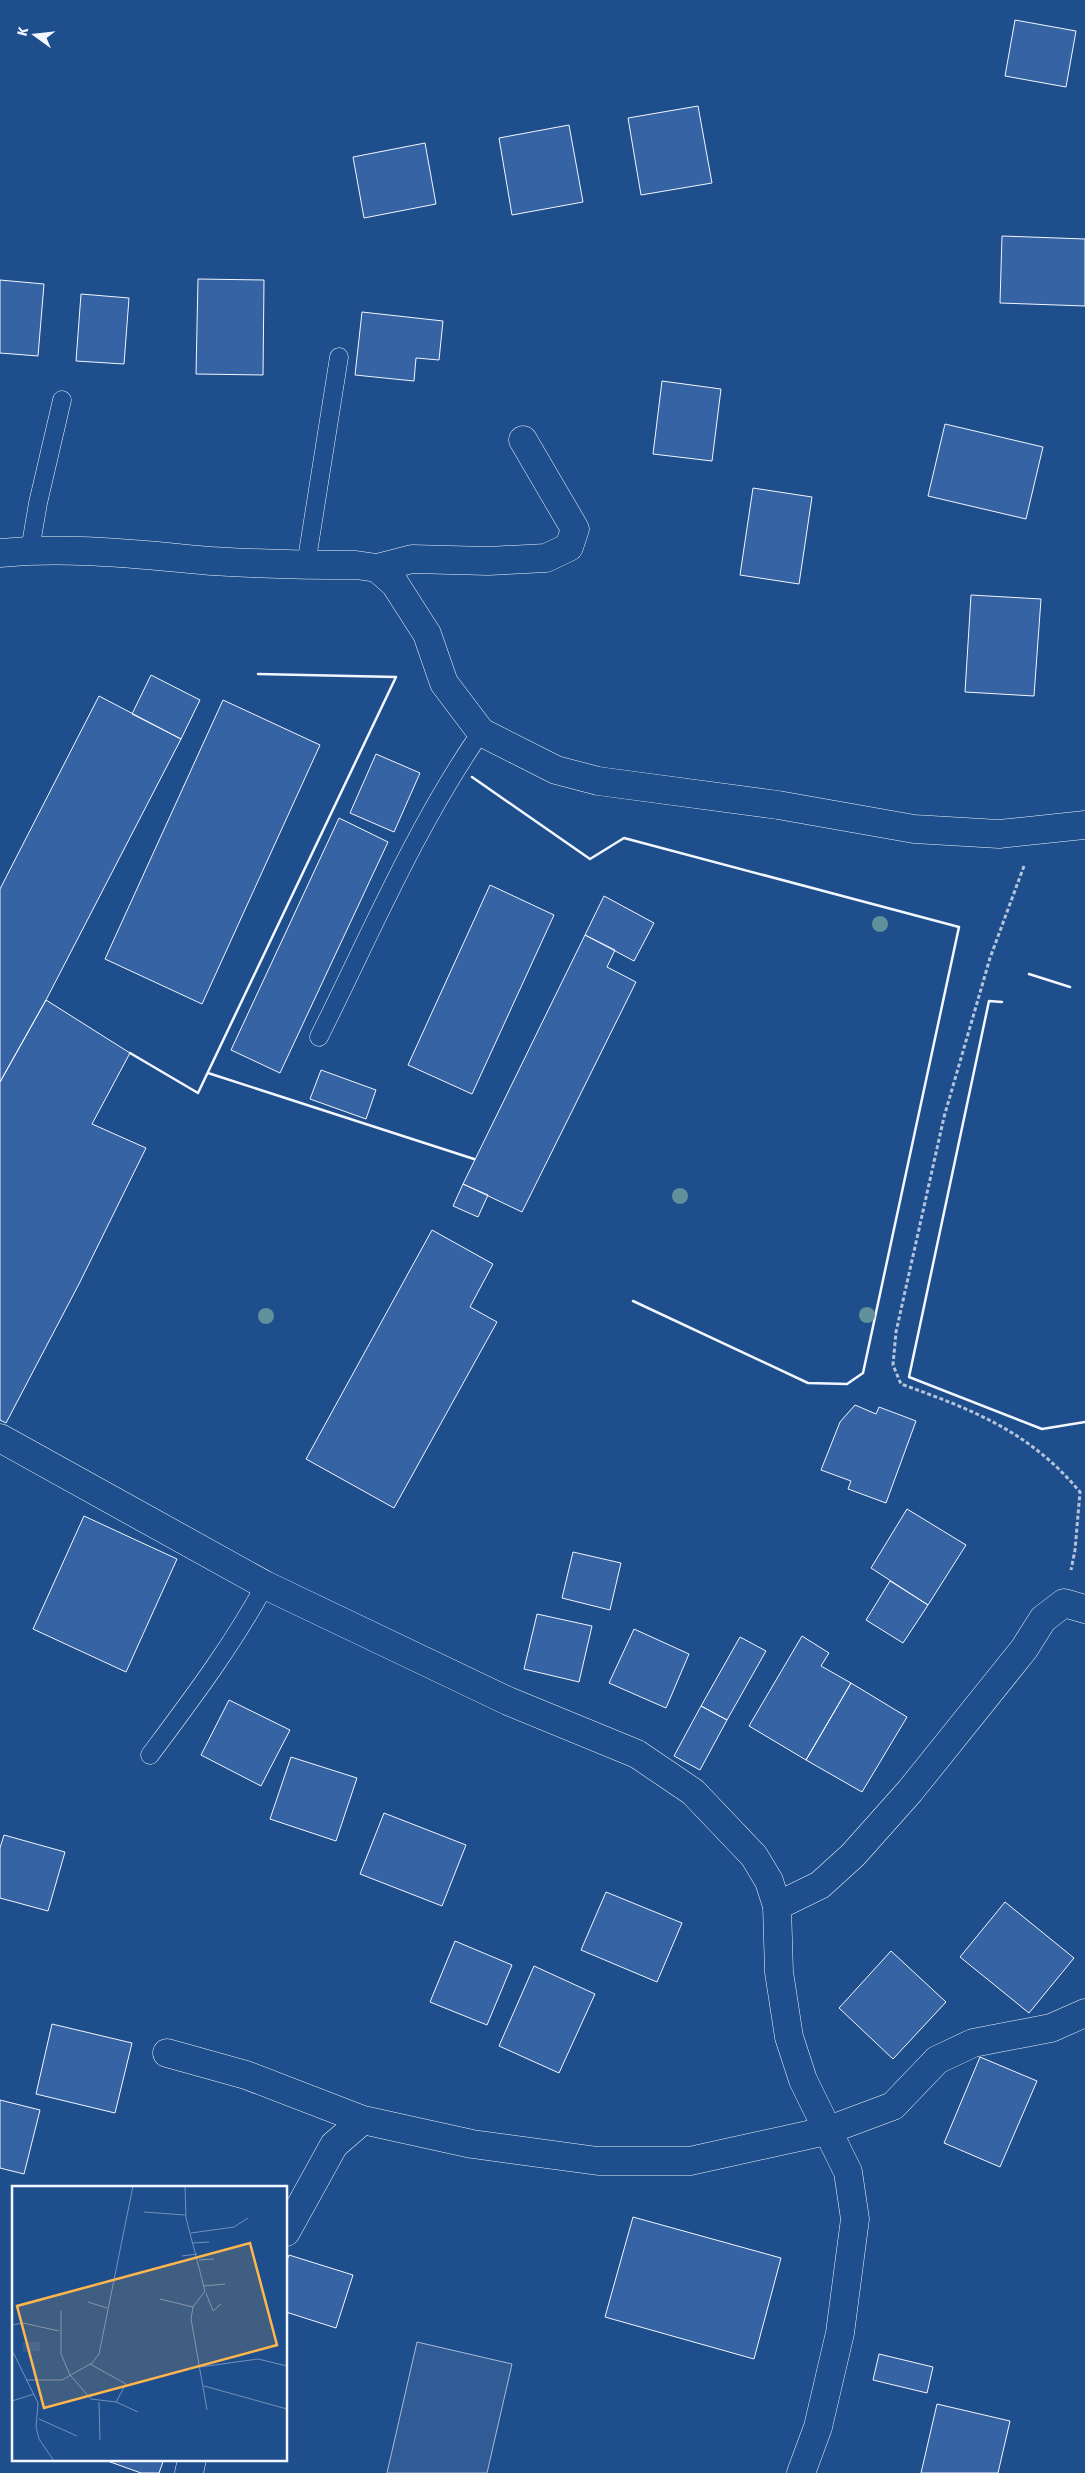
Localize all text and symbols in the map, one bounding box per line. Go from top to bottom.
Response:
north arrow [10,10,60,60]
text: K [14,25,32,38]
inset map [12,2186,288,2460]

